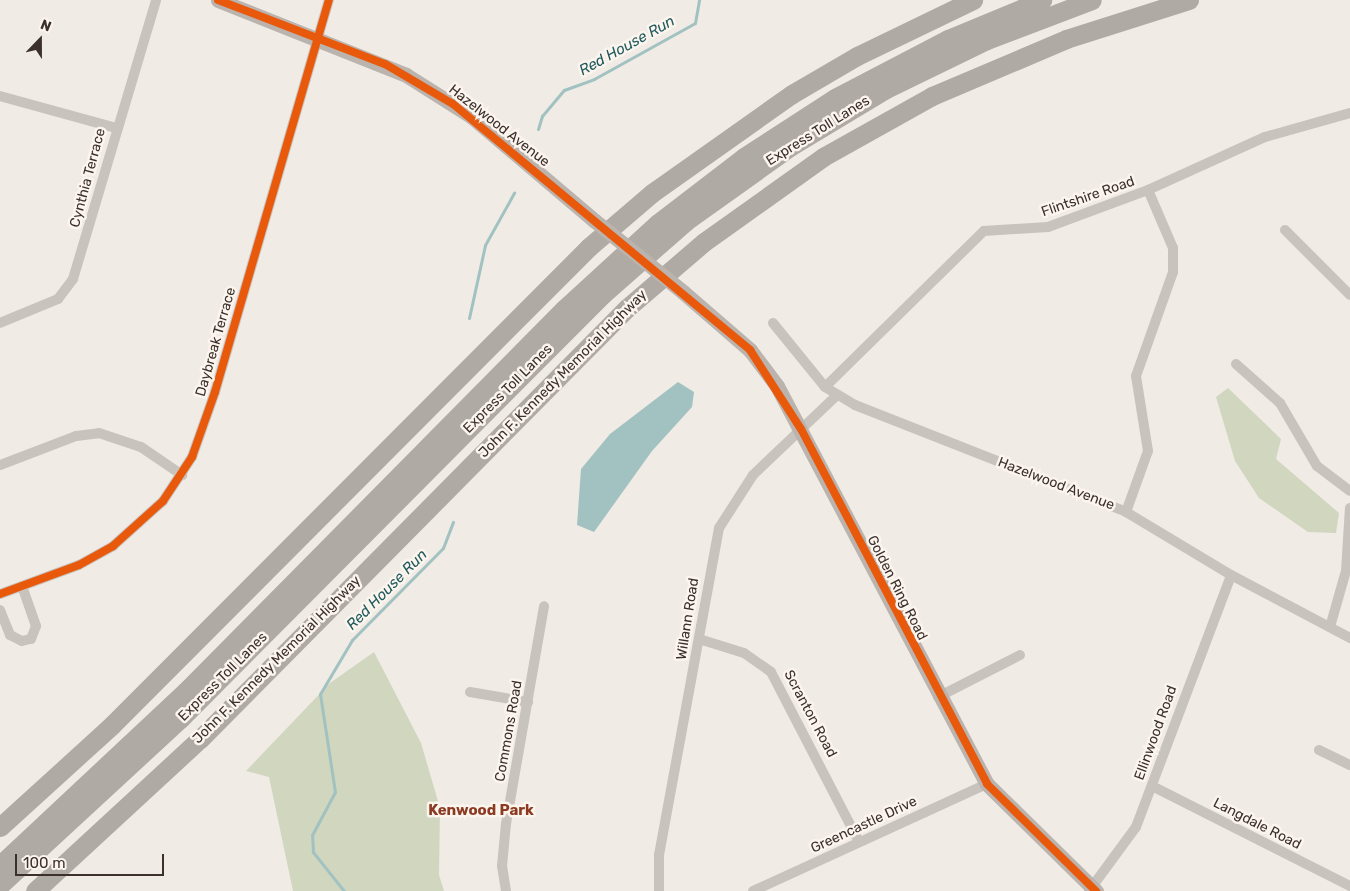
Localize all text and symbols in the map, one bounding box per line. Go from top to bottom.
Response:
water label: Red House Run [576,12,678,80]
north arrow [15,15,65,65]
text: N [38,16,54,35]
street label: Hazelwood Avenue [445,81,553,171]
street label: Express Toll Lanes [763,92,873,170]
street label: Cynthia Terrace [67,126,109,230]
street label: Flintshire Road [1039,173,1137,221]
street label: Daybreak Terrace [192,285,240,399]
street label: John F. Kennedy Memorial Highway [475,286,651,462]
street label: Express Toll Lanes [460,341,556,437]
street label: Hazelwood Avenue [995,454,1117,514]
street label: Golden Ring Road [863,533,931,643]
water label: Red House Run [343,546,431,634]
street label: John F. Kennedy Memorial Highway [189,572,365,748]
street label: Willann Road [673,577,703,661]
street label: Express Toll Lanes [175,629,271,725]
street label: Scranton Road [780,668,840,760]
street label: Commons Road [492,679,526,783]
street label: Ellinwood Road [1131,684,1181,782]
street label: Greencastle Drive [808,793,920,857]
street label: Langdale Road [1210,795,1304,853]
district label: Kenwood Park [428,802,534,820]
scale bar [18,844,166,876]
text: 100 m [23,854,65,872]

